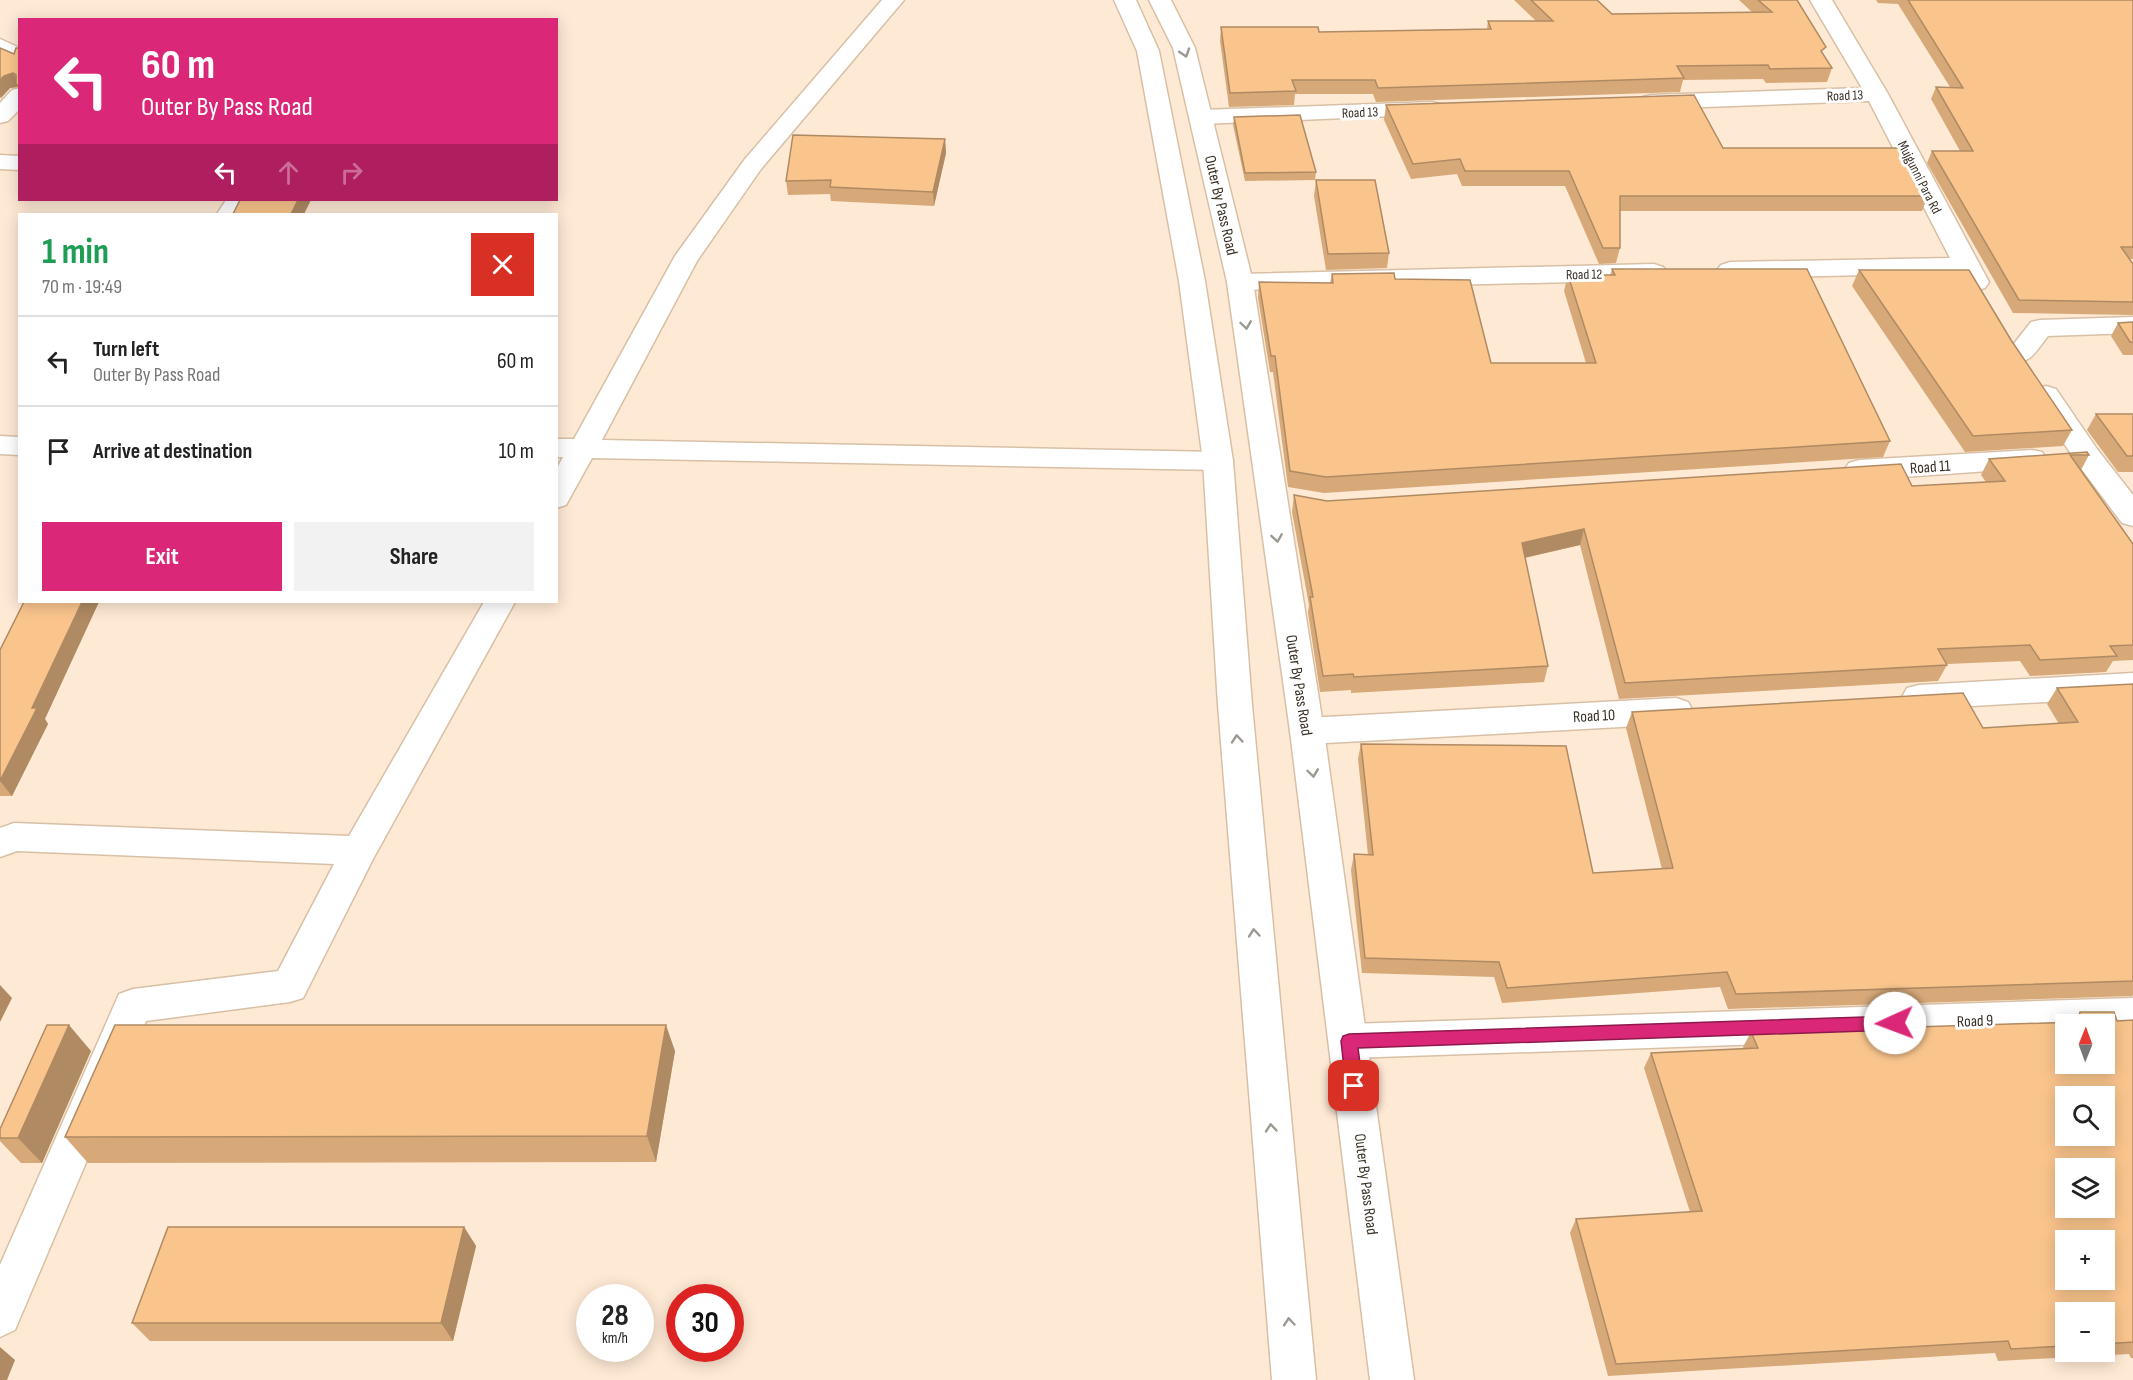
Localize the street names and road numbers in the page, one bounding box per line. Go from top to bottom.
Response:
street label: Road 13 [1827,86,1864,105]
street label: Road 13 [1342,103,1379,122]
street label: Mujgunni Para Rd [1894,138,1945,217]
street label: Outer By Pass Road [1200,154,1241,257]
street label: Road 12 [1566,266,1603,283]
street label: Road 11 [1909,457,1951,478]
street label: Outer By Pass Road [1281,633,1316,737]
street label: Road 10 [1573,706,1616,727]
street label: Road 9 [1957,1011,1994,1032]
street label: Outer By Pass Road [1350,1132,1381,1236]

